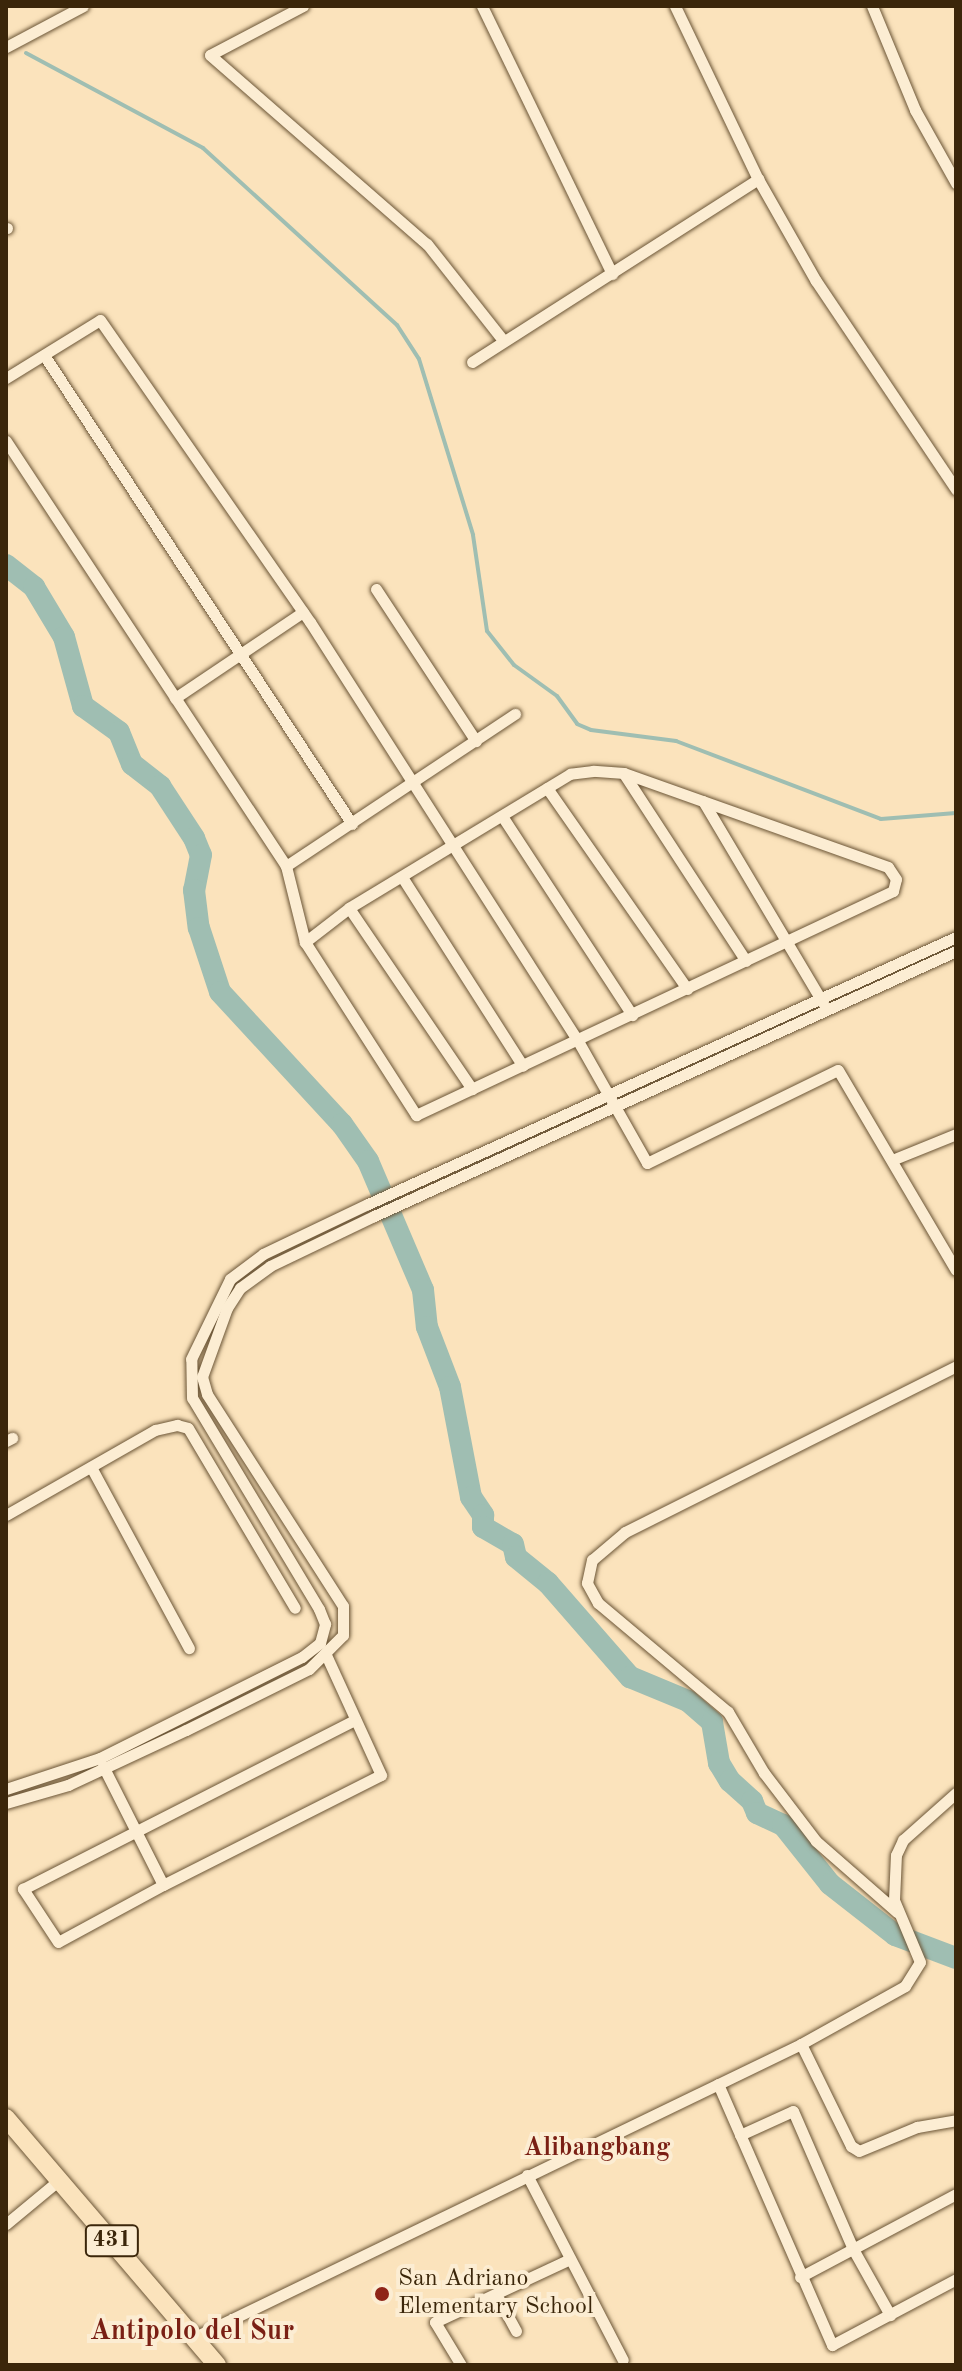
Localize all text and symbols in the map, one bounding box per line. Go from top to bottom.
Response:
district label: Alibangbang [524,2133,670,2165]
road number: 431 [84,2223,140,2259]
place label: San Adriano Elementary School [398,2266,593,2322]
marker: San Adriano Elementary School [373,2285,391,2303]
district label: Antipolo del Sur [90,2315,294,2349]

